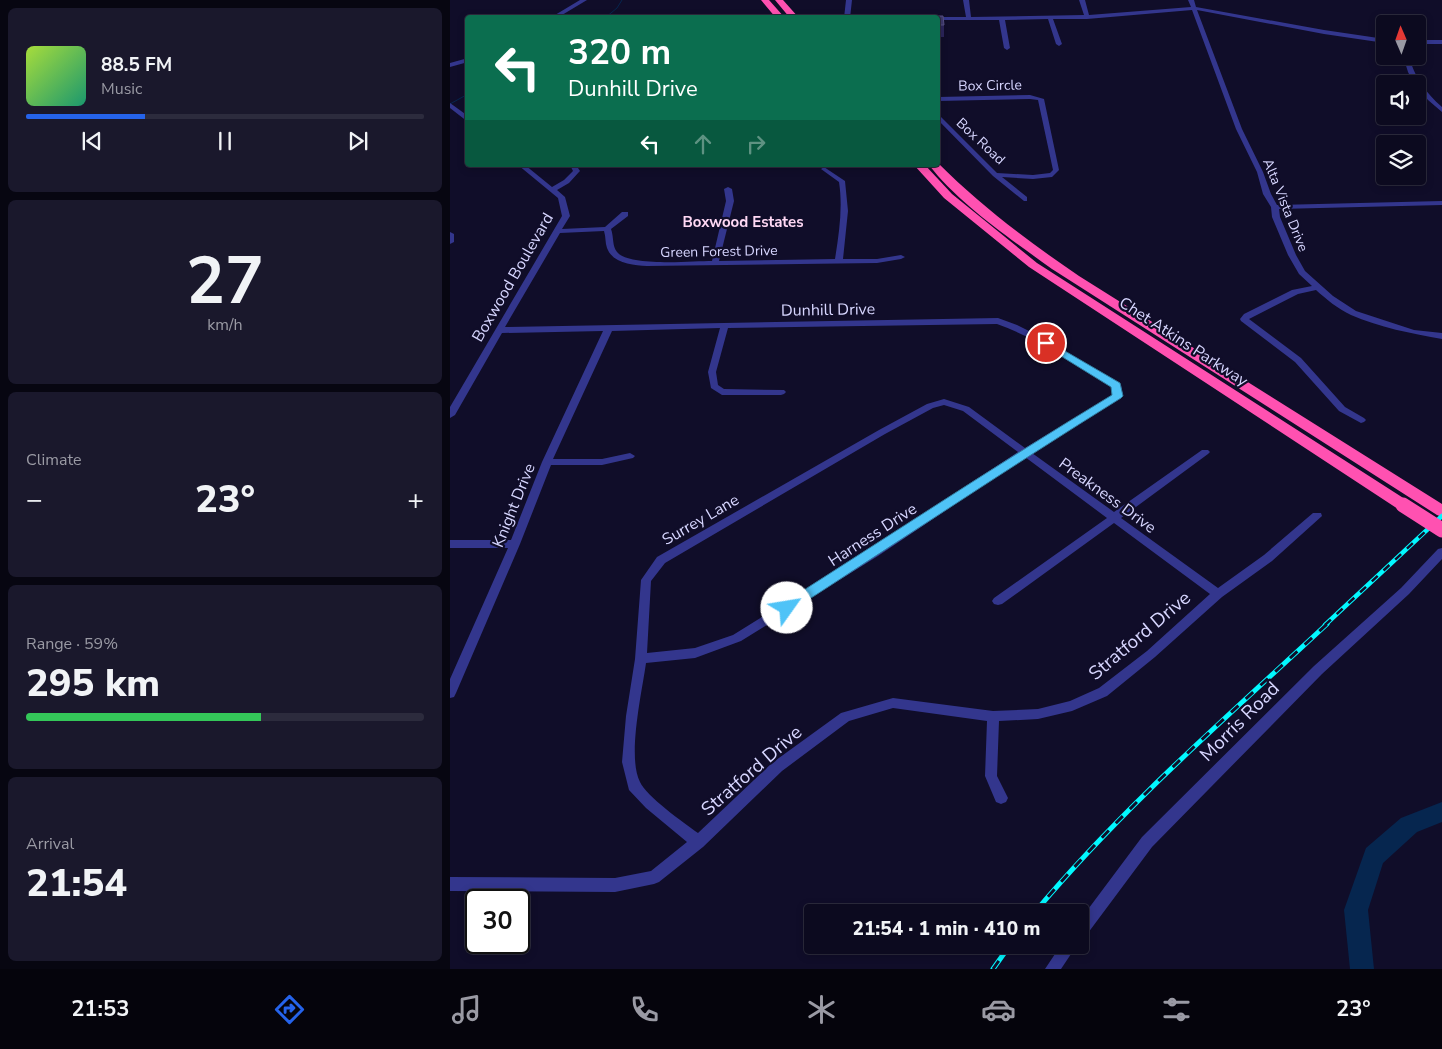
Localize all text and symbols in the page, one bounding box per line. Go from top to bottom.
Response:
north arrow [1376,15,1426,65]
map controls [1376,15,1426,185]
text: 320 m [568,29,671,76]
icon: left [485,35,550,100]
text: 88.5 FM [101,52,172,78]
text: Dunhill Drive [568,74,698,104]
street label: Box Circle [958,75,1022,96]
button: sound [1376,75,1426,125]
text: Music [101,78,142,100]
street label: Box Road [952,114,1009,169]
icon: previous [78,127,106,155]
icon: pause [211,127,239,155]
icon: next [344,127,372,155]
icon: left [636,130,664,158]
icon: ahead [689,130,717,158]
icon: right [742,130,770,158]
button: layers [1376,135,1426,185]
street label: Alta Vista Drive [1258,156,1313,255]
street label: Boxwood Boulevard [467,209,559,346]
district label: Boxwood Estates [682,212,804,232]
text: 27 [186,237,264,326]
street label: Green Forest Drive [660,241,778,262]
street label: Chet Atkins Parkway [1115,292,1253,392]
street label: Dunhill Drive [781,298,875,322]
text: km/h [207,314,243,336]
pin [1025,322,1067,364]
icon: arrive [1032,329,1060,357]
text: Climate [26,449,81,471]
street label: Preakness Drive [1054,453,1161,539]
street label: Knight Drive [487,460,541,551]
text: 23° [195,474,255,525]
text: − [26,481,43,519]
text: + [407,481,424,519]
street label: Surrey Lane [658,489,743,551]
street label: Harness Drive [824,498,921,572]
position arrow [760,581,812,633]
street label: Stratford Drive [1083,585,1196,686]
text: Range · 59% [26,633,118,655]
text: 295 km [26,658,160,709]
street label: Morris Road [1194,676,1285,767]
street label: Stratford Drive [696,720,808,822]
text: Arrival [26,833,74,855]
text: 21:54 [26,858,127,909]
speed limit sign: 30 [465,889,530,954]
text: 21:54 · 1 min · 410 m [853,916,1040,942]
icon: directions [272,992,307,1027]
icon: music [449,992,484,1027]
icon: phone [627,992,662,1027]
icon: climate [804,992,839,1027]
icon: car [981,992,1016,1027]
icon: filters [1159,992,1194,1027]
text: 21:53 [71,994,129,1024]
text: 23° [1336,994,1371,1024]

